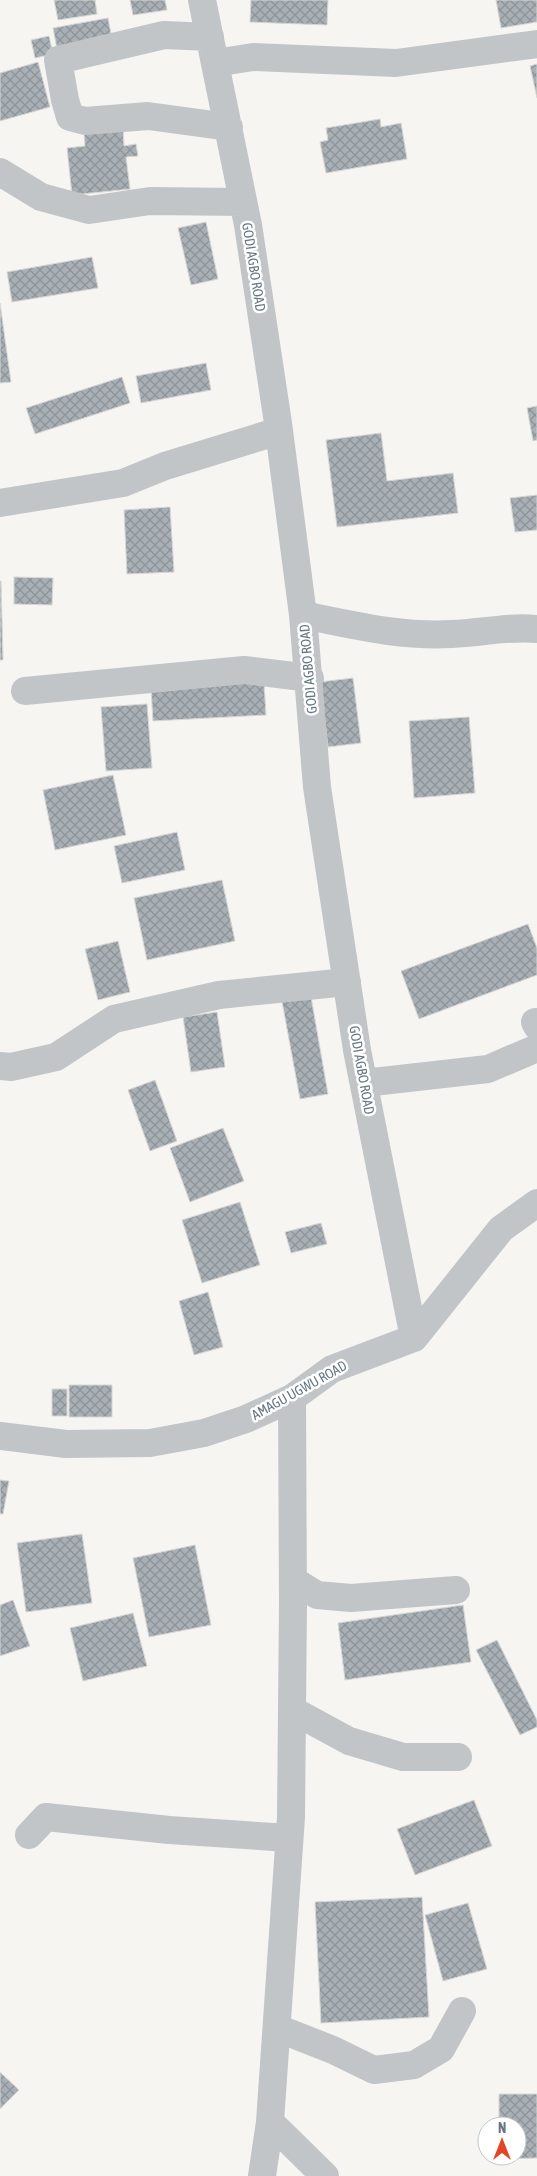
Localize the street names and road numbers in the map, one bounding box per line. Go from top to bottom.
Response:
street label: GODI AGBO ROAD [239,221,269,313]
street label: GODI AGBO ROAD [296,623,320,714]
street label: GODI AGBO ROAD [346,1024,378,1116]
street label: AMAGU UGWU ROAD [249,1357,350,1423]

